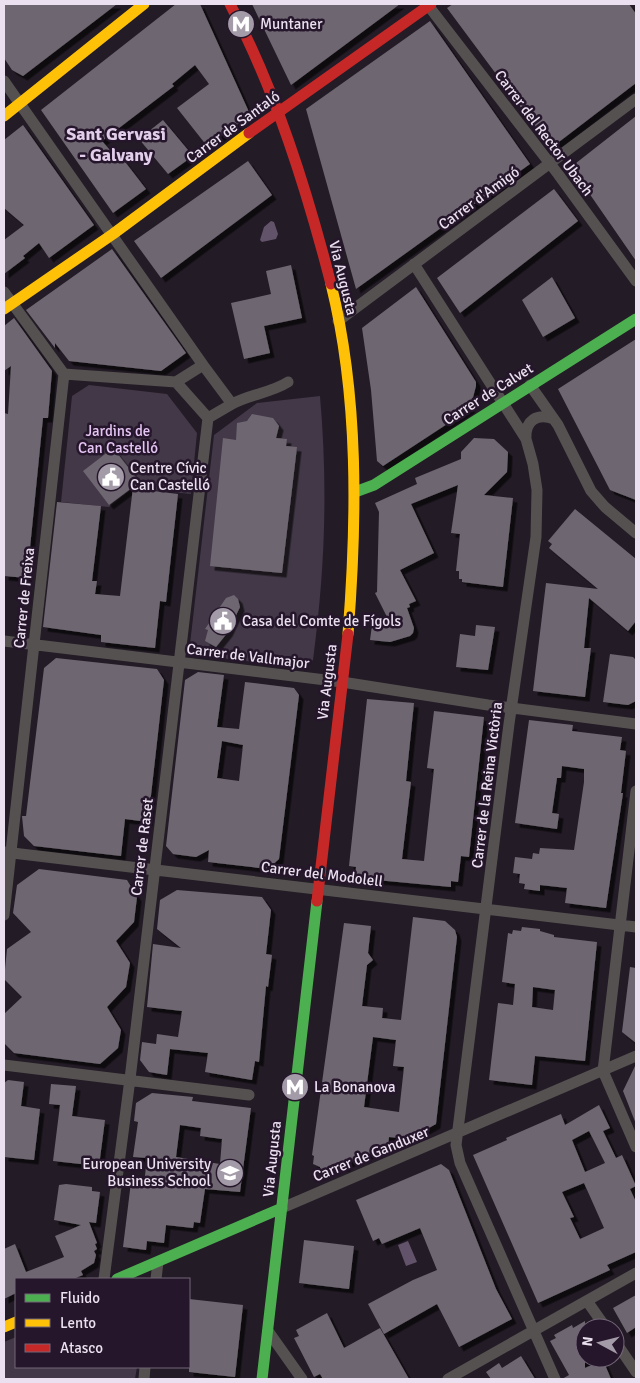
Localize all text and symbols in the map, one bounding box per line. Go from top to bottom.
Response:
metro station icon: Muntaner [226,9,256,39]
place label: Muntaner [260,15,323,33]
street label: Carrer del Rector Ubach [491,67,597,199]
street label: Carrer de Santaló [183,87,284,167]
district label: Sant Gervasi - Galvany [66,123,166,166]
street label: Carrer d'Amigó [435,163,523,233]
street label: Via Augusta [325,239,361,317]
street label: Carrer de Calvet [440,359,536,429]
park label: Jardins de Can Castelló [78,422,158,457]
place label: Centre Cívic Can Castelló [130,459,210,494]
public building icon: Centre Cívic Can Castelló [96,462,126,492]
street label: Carrer de Freixa [10,547,38,649]
public building icon: Casa del Comte de Fígols [208,606,238,636]
place label: Casa del Comte de Fígols [242,612,402,630]
street label: Carrer de Vallmajor [185,640,311,673]
street label: Via Augusta [313,643,341,721]
street label: Carrer de la Reina Victòria [468,701,506,869]
street label: Carrer de Raset [127,797,157,897]
street label: Carrer del Modolell [260,858,384,890]
metro station icon: La Bonanova [280,1072,310,1102]
place label: La Bonanova [314,1078,396,1096]
street label: Via Augusta [259,1120,285,1198]
street label: Carrer de Ganduxer [310,1122,432,1186]
place label: European University Business School [82,1155,211,1190]
school or university icon: European University Business School [215,1158,245,1188]
legend [15,1278,190,1368]
text: Fluido [60,1289,100,1307]
text: Lento [60,1314,96,1332]
north arrow [575,1318,625,1368]
text: N [579,1336,597,1347]
text: Atasco [60,1339,103,1357]

